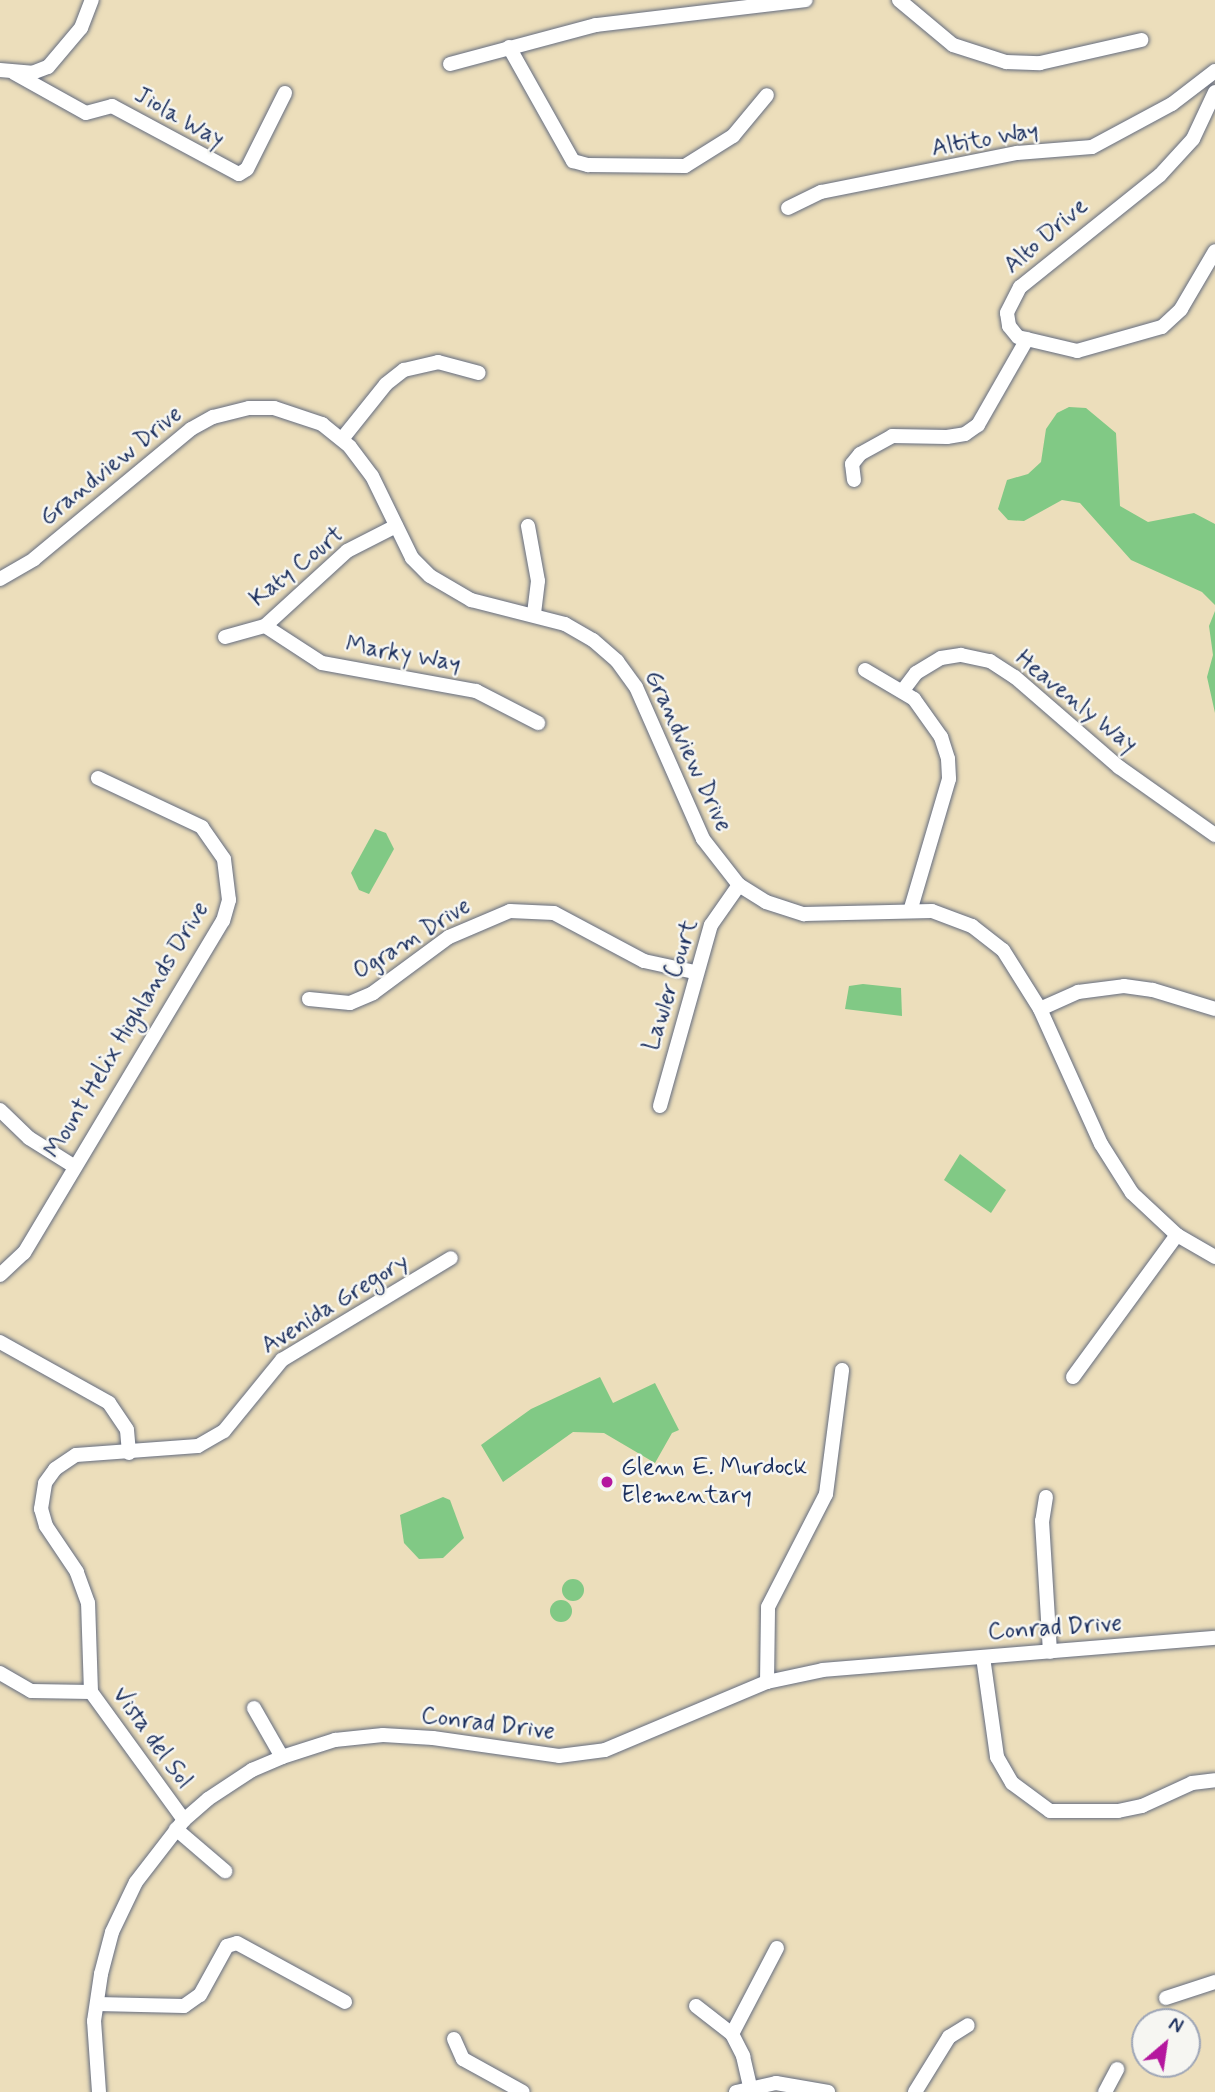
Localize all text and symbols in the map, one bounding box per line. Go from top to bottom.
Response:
street label: Jiola Way [128,80,230,156]
street label: Altito Way [927,116,1043,164]
street label: Alto Drive [999,193,1093,279]
street label: Grandview Drive [34,400,188,532]
street label: Katy Court [244,520,350,614]
street label: Marky Way [342,630,464,680]
street label: Heavenly Way [1008,643,1144,761]
street label: Grandview Drive [638,666,738,836]
street label: Ogram Drive [348,892,476,986]
street label: Mount Helix Highlands Drive [40,899,214,1161]
street label: Lawler Court [638,917,704,1053]
street label: Avenida Gregory [256,1247,414,1361]
place label: Glenn E. Murdock Elementary [621,1454,804,1510]
marker: Glenn E. Murdock Elementary [599,1474,615,1490]
street label: Conrad Drive [988,1609,1122,1647]
street label: Vista del Sol [105,1681,199,1795]
street label: Conrad Drive [420,1702,556,1746]
north arrow [1131,2008,1201,2078]
text: N [1164,2012,1187,2040]

